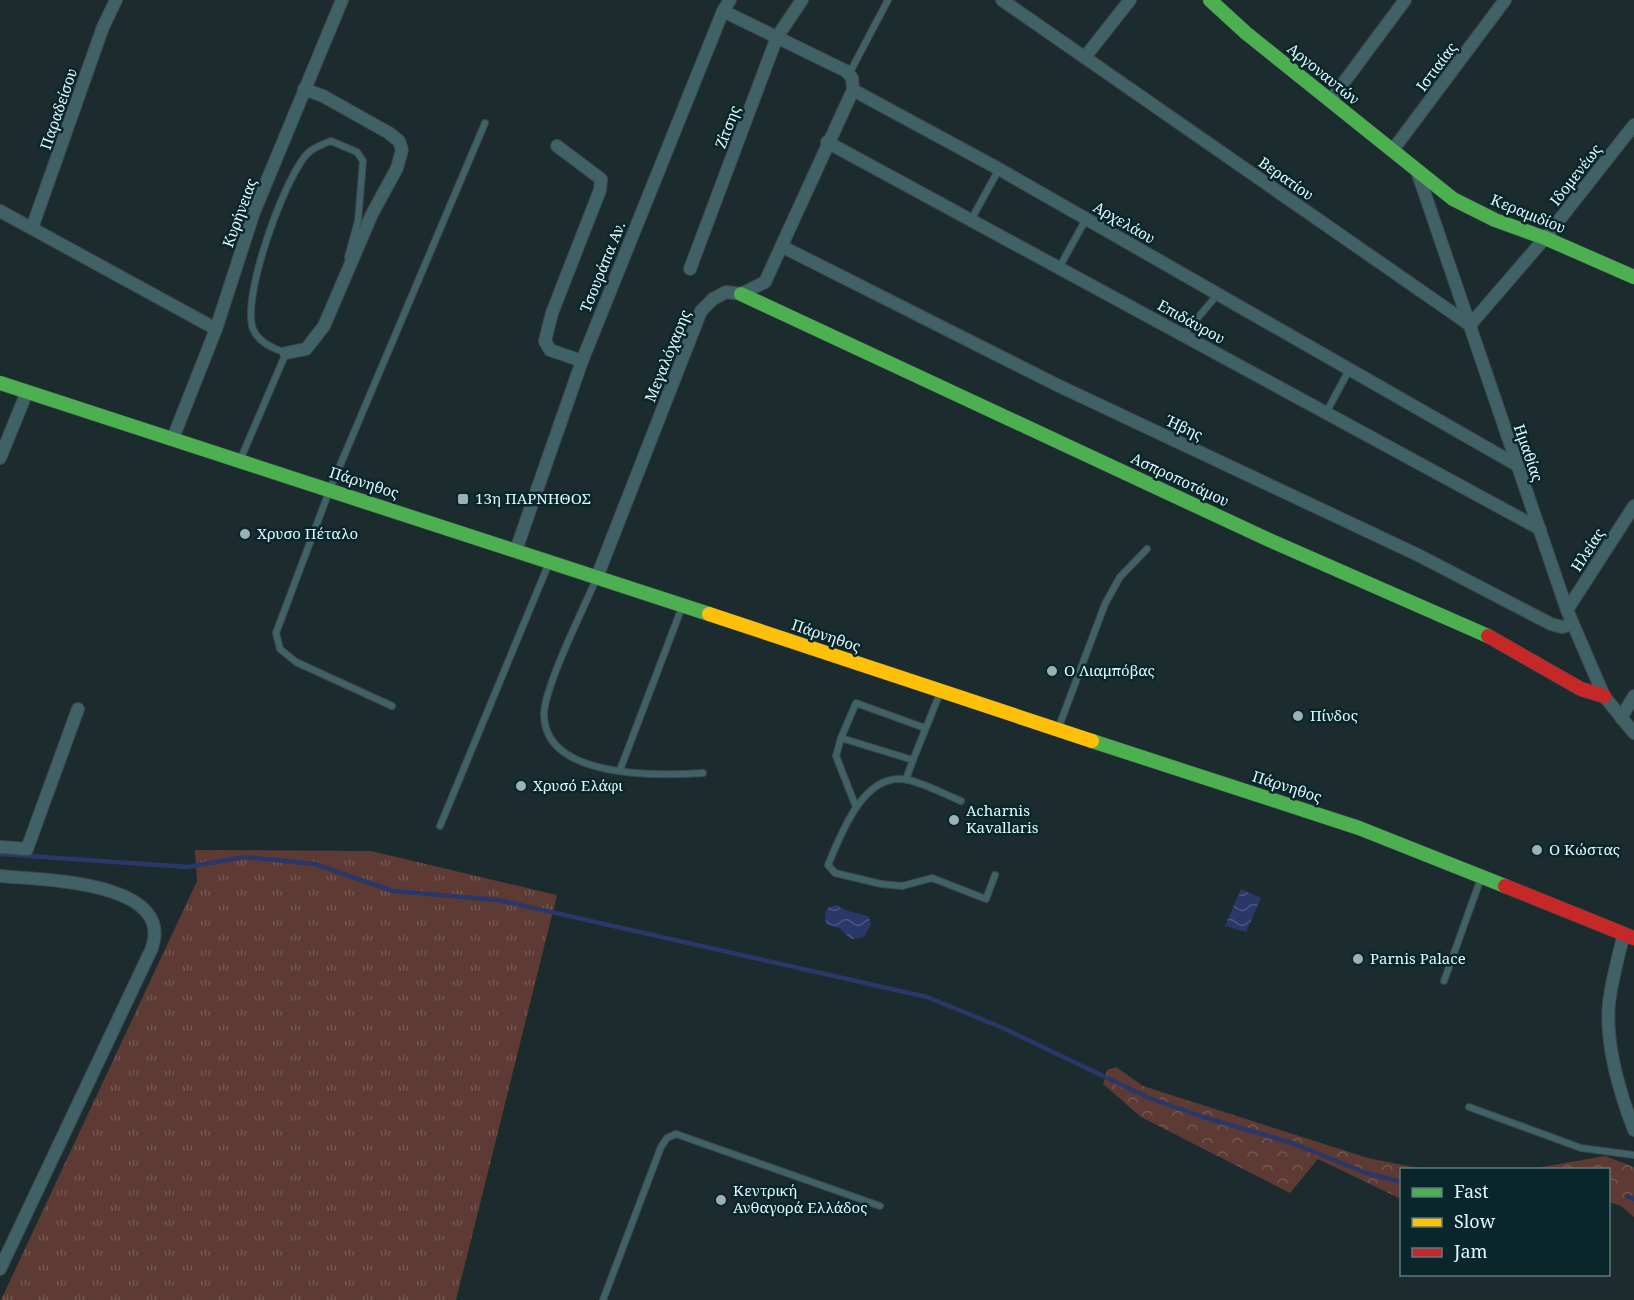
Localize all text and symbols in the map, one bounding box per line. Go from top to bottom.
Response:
street label: Αργοναυτών [1283,38,1364,109]
street label: Ιστιαίας [1411,38,1461,95]
street label: Παραδείσου [35,65,81,152]
street label: Ζίτσης [710,102,744,151]
street label: Ιδομενέως [1545,139,1606,209]
street label: Βερατίου [1255,152,1318,204]
street label: Κυρήνειας [217,175,261,250]
street label: Κεραμιδίου [1488,189,1569,237]
street label: Αρχελάου [1090,196,1159,248]
street label: Τσουράπα Αν. [575,218,629,315]
street label: Επιδάυρου [1154,294,1229,348]
street label: Μεγαλόχαρης [639,307,695,405]
street label: Ήβης [1162,409,1206,444]
street label: Ημαθίας [1510,421,1548,484]
street label: Ασπροποτάμου [1128,448,1233,511]
street label: Πάρνηθος [327,461,402,503]
place label: 13η ΠΑΡΝΗΘΟΣ [475,488,591,508]
marker: 13η ΠΑΡΝΗΘΟΣ [456,492,470,506]
place label: Χρυσο Πέταλο [257,523,358,543]
street label: Ηλείας [1566,524,1609,575]
marker: Χρυσο Πέταλο [238,527,252,541]
street label: Πάρνηθος [789,614,863,656]
place label: Ο Λιαμπόβας [1064,660,1155,680]
marker: Ο Λιαμπόβας [1045,664,1059,678]
place label: Πίνδος [1310,705,1358,725]
marker: Πίνδος [1291,709,1305,723]
street label: Πάρνηθος [1250,765,1325,807]
place label: Χρυσό Ελάφι [533,775,624,795]
marker: Χρυσό Ελάφι [514,779,528,793]
place label: Acharnis Kavallaris [966,800,1039,837]
marker: Acharnis Kavallaris [947,813,961,827]
place label: Ο Κώστας [1549,839,1620,859]
marker: Ο Κώστας [1530,843,1544,857]
place label: Parnis Palace [1370,948,1466,968]
marker: Parnis Palace [1351,952,1365,966]
legend [1400,1168,1610,1276]
text: Fast [1454,1179,1489,1203]
place label: Κεντρική Ανθαγορά Ελλάδος [733,1180,867,1217]
marker: Κεντρική Ανθαγορά Ελλάδος [714,1193,728,1207]
text: Slow [1454,1209,1496,1233]
text: Jam [1453,1239,1488,1263]

